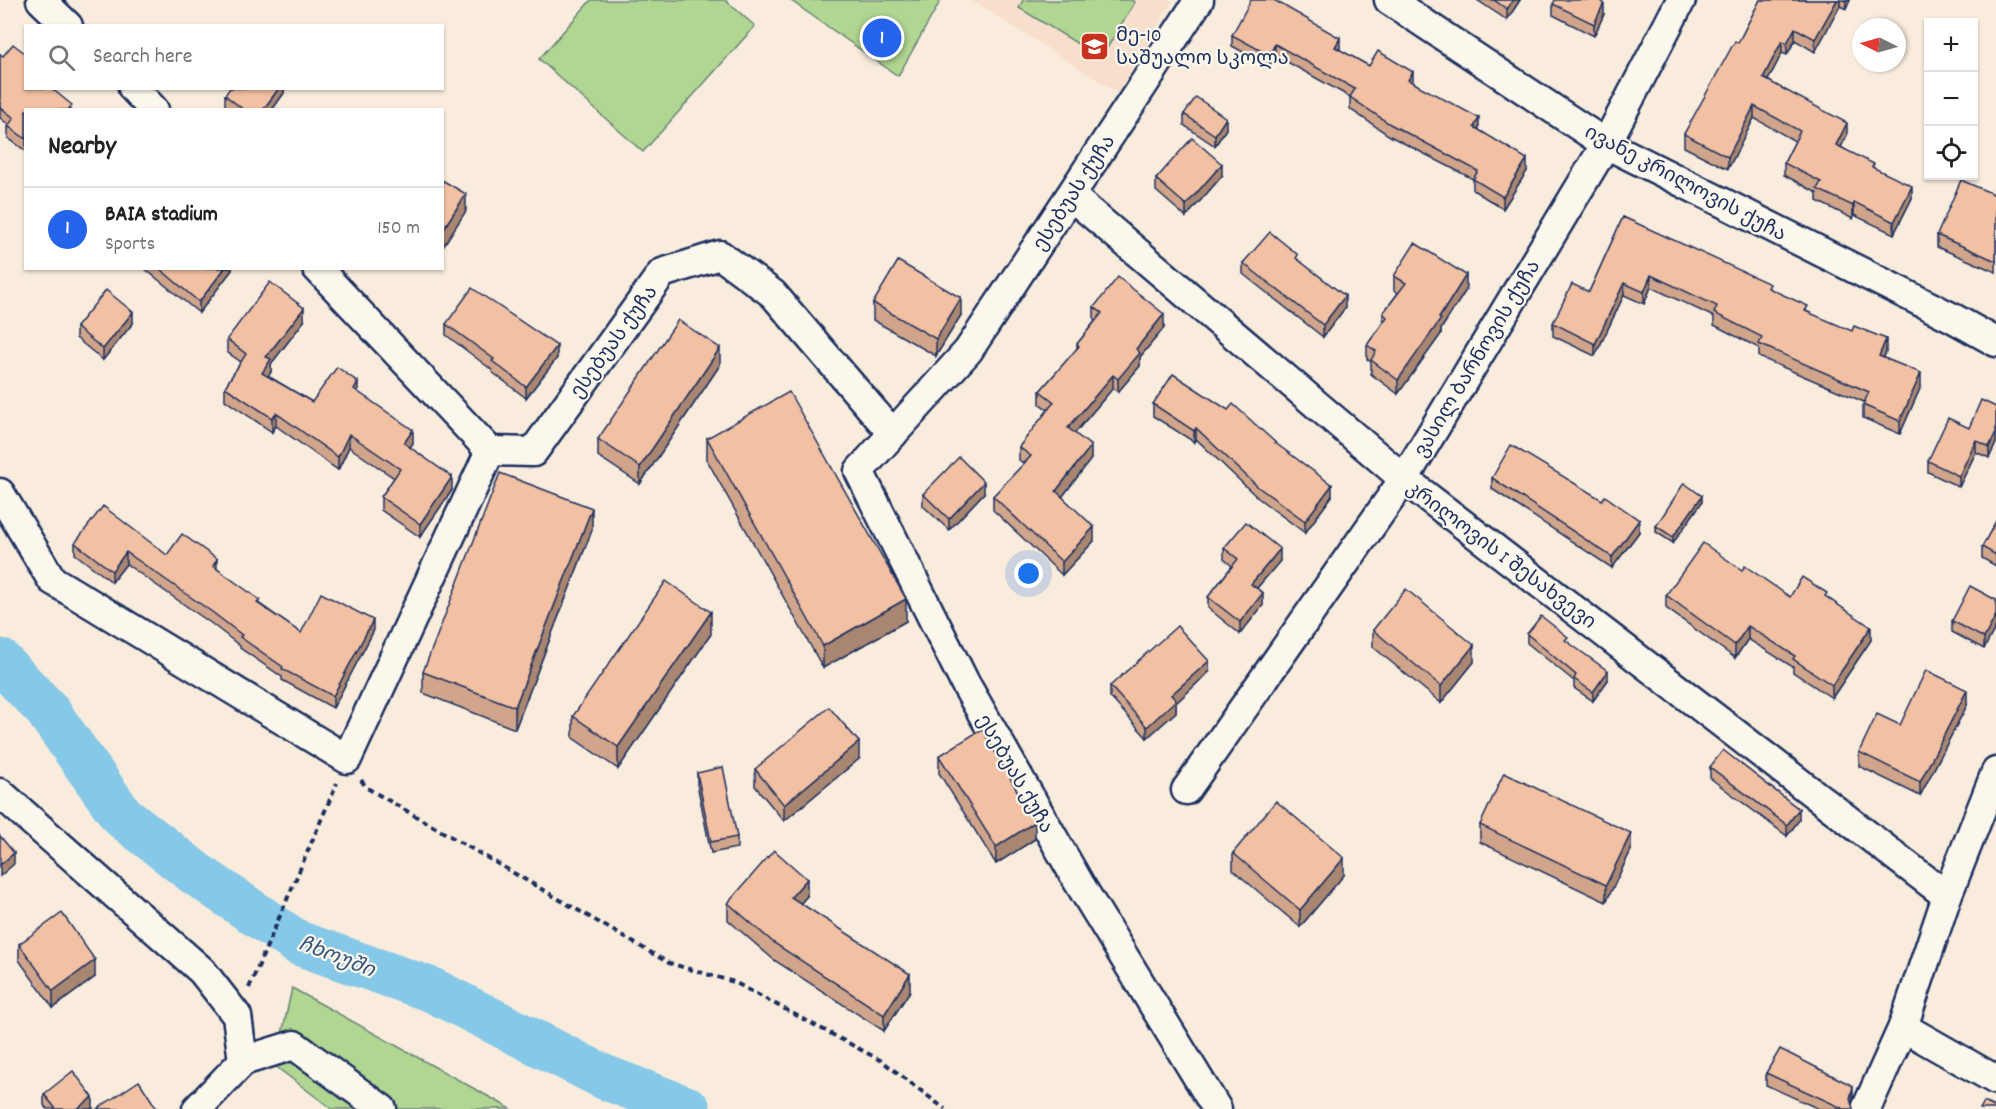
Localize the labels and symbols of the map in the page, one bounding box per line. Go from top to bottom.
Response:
pin: 1 [862,15,902,60]
north arrow [1852,18,1906,72]
place label: მე-10 საშუალო სკოლა [1116,23,1289,74]
school or university icon: მე-10 საშუალო სკოლა [1079,30,1111,62]
street label: ივანე კრილოვის ქუჩა [1579,120,1790,250]
street label: ესებუას ქუჩა [1028,130,1124,257]
street label: ვასილ ბარნოვის ქუჩა [1408,256,1549,463]
street label: ესებუას ქუჩა [565,281,666,405]
street label: კრილოვის I შესახვევი [1399,476,1601,637]
your location [1014,559,1043,588]
street label: ესებუას ქუჩა [968,710,1059,839]
water label: ჩხოუში [294,931,379,987]

